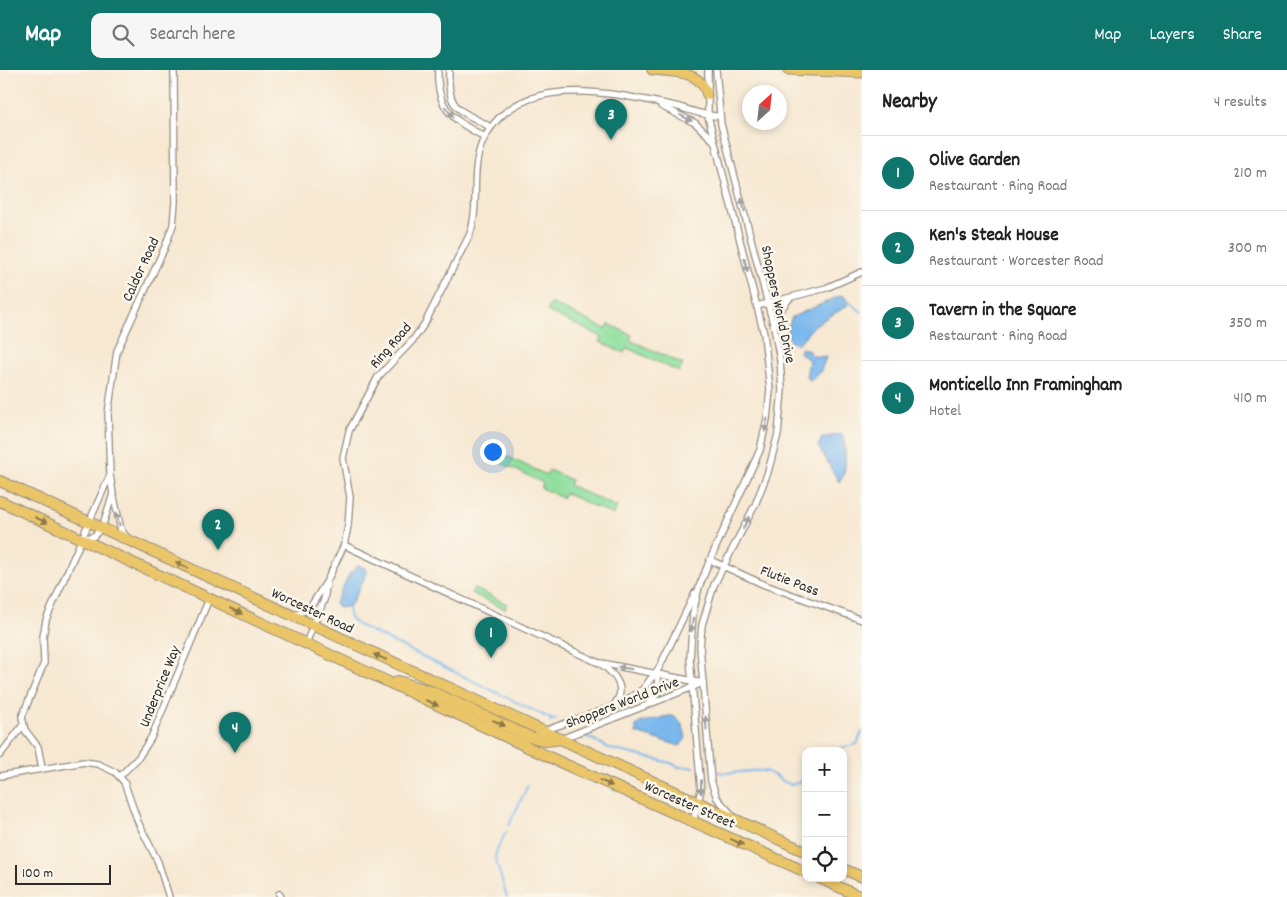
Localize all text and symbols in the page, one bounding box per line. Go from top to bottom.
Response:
search box [91,13,441,58]
text: Map [25,18,61,52]
icon: search [109,21,137,49]
text: Search here [149,22,235,49]
text: Map [1094,23,1121,48]
text: Layers [1149,23,1195,48]
text: Share [1223,23,1262,48]
north arrow [742,85,787,130]
text: Nearby [882,88,937,118]
text: 4 results [1214,91,1267,114]
pin: 3 [595,99,627,140]
one-way arrow [444,105,454,119]
one-way arrow [679,114,693,122]
text: Olive Garden [929,148,1020,175]
text: 1 [896,162,900,185]
text: 210 m [1233,162,1267,185]
text: Restaurant · Ring Road [929,175,1067,198]
one-way arrow [739,198,747,213]
text: Ken's Steak House [929,223,1059,250]
street label: Caldor Road [117,234,166,306]
text: 2 [895,237,902,260]
text: 300 m [1228,237,1267,260]
street label: Shoppers World Drive [754,244,800,366]
text: Restaurant · Worcester Road [929,250,1104,273]
one-way arrow [742,258,750,273]
text: Tavern in the Square [929,298,1076,325]
text: 3 [894,312,902,335]
text: 350 m [1229,312,1267,335]
street label: Ring Road [365,318,418,374]
text: Restaurant · Ring Road [929,325,1067,348]
text: Monticello Inn Framingham [929,373,1122,400]
text: 4 [895,387,901,410]
text: 410 m [1233,387,1267,410]
text: Hotel [929,400,961,423]
one-way arrow [762,417,770,432]
your location [480,439,506,465]
pin: 2 [202,509,234,550]
one-way arrow [114,511,122,527]
one-way arrow [742,516,750,530]
one-way arrow [34,517,48,525]
one-way arrow [175,560,189,568]
street label: Flutie Pass [757,561,822,603]
street label: Worcester Road [267,583,357,641]
one-way arrow [229,608,243,616]
pin: 1 [475,617,507,658]
one-way arrow [688,618,696,634]
street label: Underprice Way [134,642,188,731]
one-way arrow [373,652,387,660]
one-way arrow [617,663,633,671]
street label: Shoppers World Drive [563,672,683,736]
one-way arrow [425,699,439,707]
pin: 4 [219,712,251,753]
one-way arrow [702,715,710,731]
one-way arrow [492,719,506,727]
map controls [802,747,847,882]
button: + [802,747,847,792]
street label: Worcester Street [640,776,739,836]
one-way arrow [599,780,613,788]
one-way arrow [697,780,705,796]
button: − [802,792,847,837]
button: locate [802,837,847,882]
one-way arrow [730,838,744,846]
scale bar [15,862,111,885]
text: 100 m [22,864,53,884]

